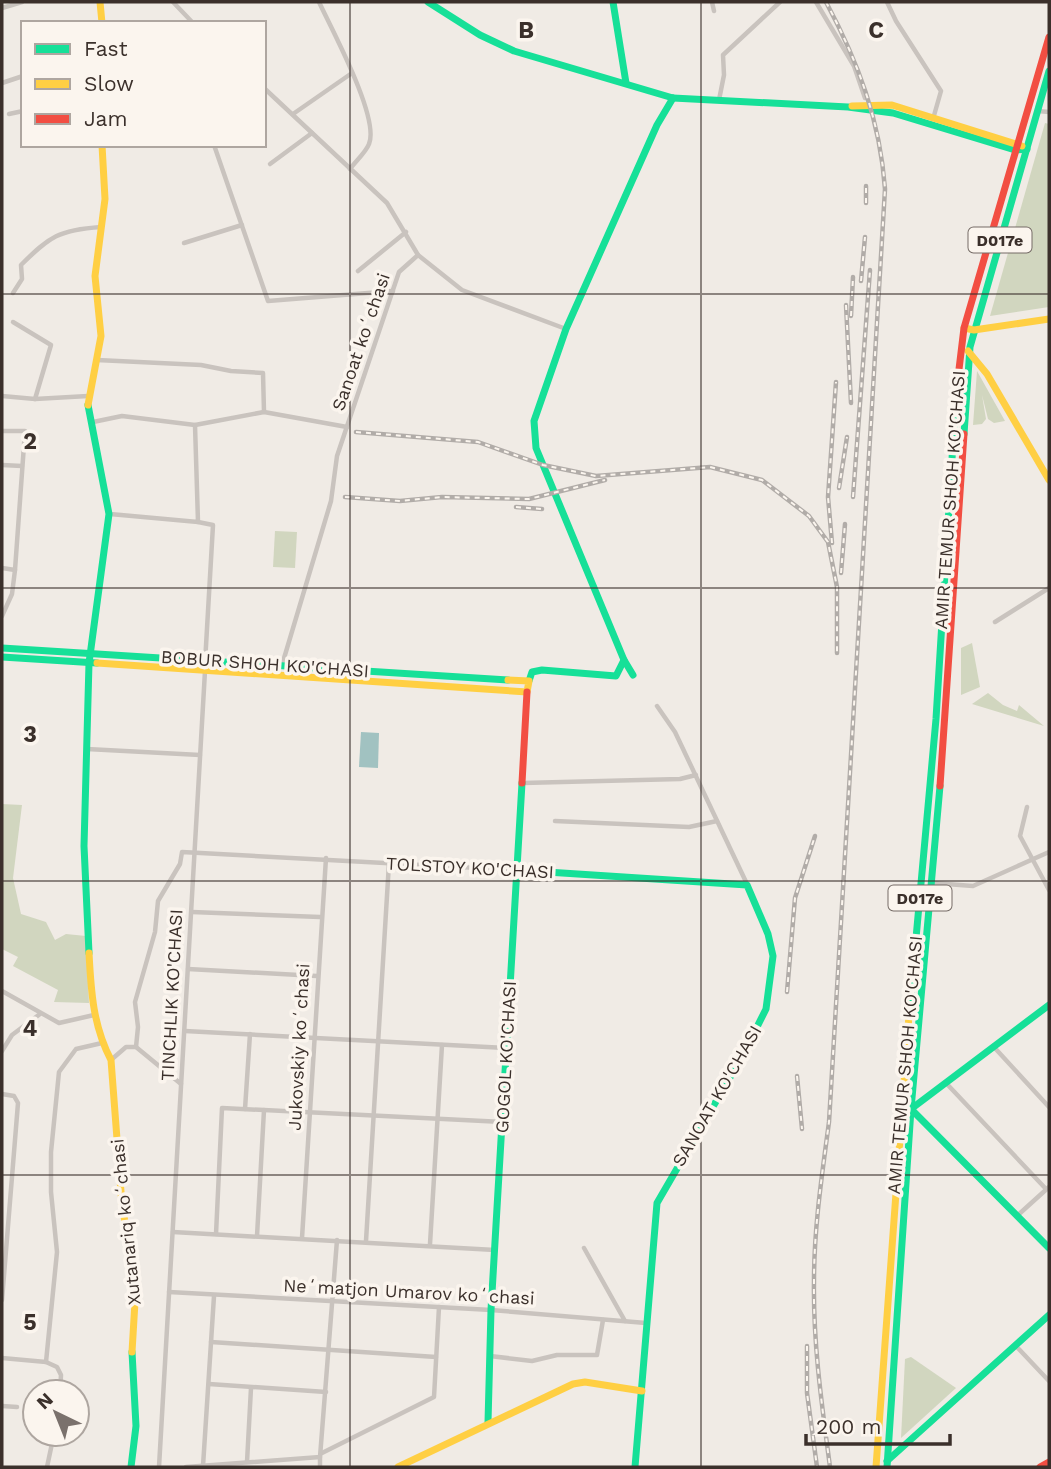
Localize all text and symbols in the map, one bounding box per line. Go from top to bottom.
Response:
text: B [518,17,534,44]
text: C [868,17,884,44]
legend [21,21,266,147]
text: Fast [84,36,128,61]
text: Slow [84,71,134,96]
text: Jam [84,106,127,131]
road number: D017e [968,228,1032,252]
street label: Sanoat koʻchasi [327,270,394,413]
street label: AMIR TEMUR SHOH KO'CHASI [930,370,969,630]
text: 2 [23,428,37,455]
street label: BOBUR SHOH KO'CHASI [160,646,370,681]
text: 3 [23,721,37,748]
street label: TOLSTOY KO'CHASI [386,853,554,882]
road number: D017e [888,885,951,910]
street label: TINCHLIK KO'CHASI [157,909,186,1081]
street label: AMIR TEMUR SHOH KO'CHASI [883,935,926,1195]
street label: Jukovskiy koʻchasi [284,963,313,1131]
street label: GOGOL KO'CHASI [491,980,520,1134]
text: 4 [23,1015,38,1042]
street label: SANOAT KO'CHASI [668,1021,766,1170]
street label: Xutanariq koʻchasi [106,1138,145,1306]
street label: Neʻmatjon Umarov koʻchasi [283,1274,535,1309]
text: 5 [23,1309,37,1336]
north arrow [21,1378,91,1448]
text: N [32,1388,58,1414]
scale bar [806,1402,950,1446]
text: 200 m [816,1414,882,1439]

